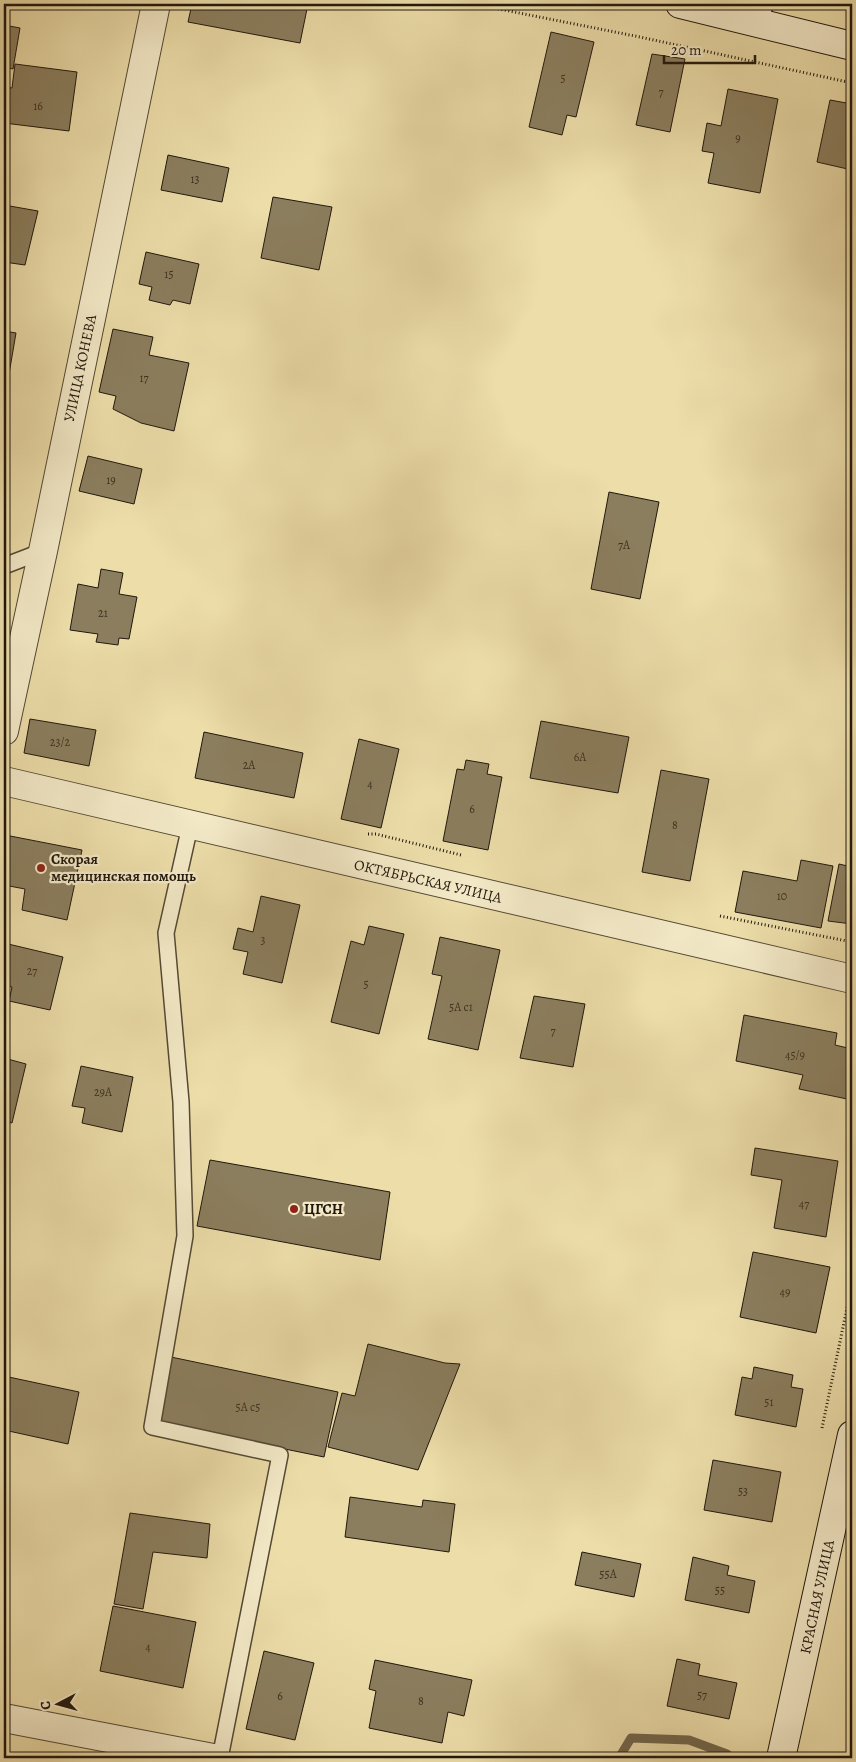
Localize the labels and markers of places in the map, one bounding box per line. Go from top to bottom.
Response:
place label: Скорая медицинская помощь [51,849,196,886]
marker: Скорая медицинская помощь [35,862,47,874]
place label: ЦГСН [304,1199,343,1219]
marker: ЦГСН [288,1203,300,1215]

